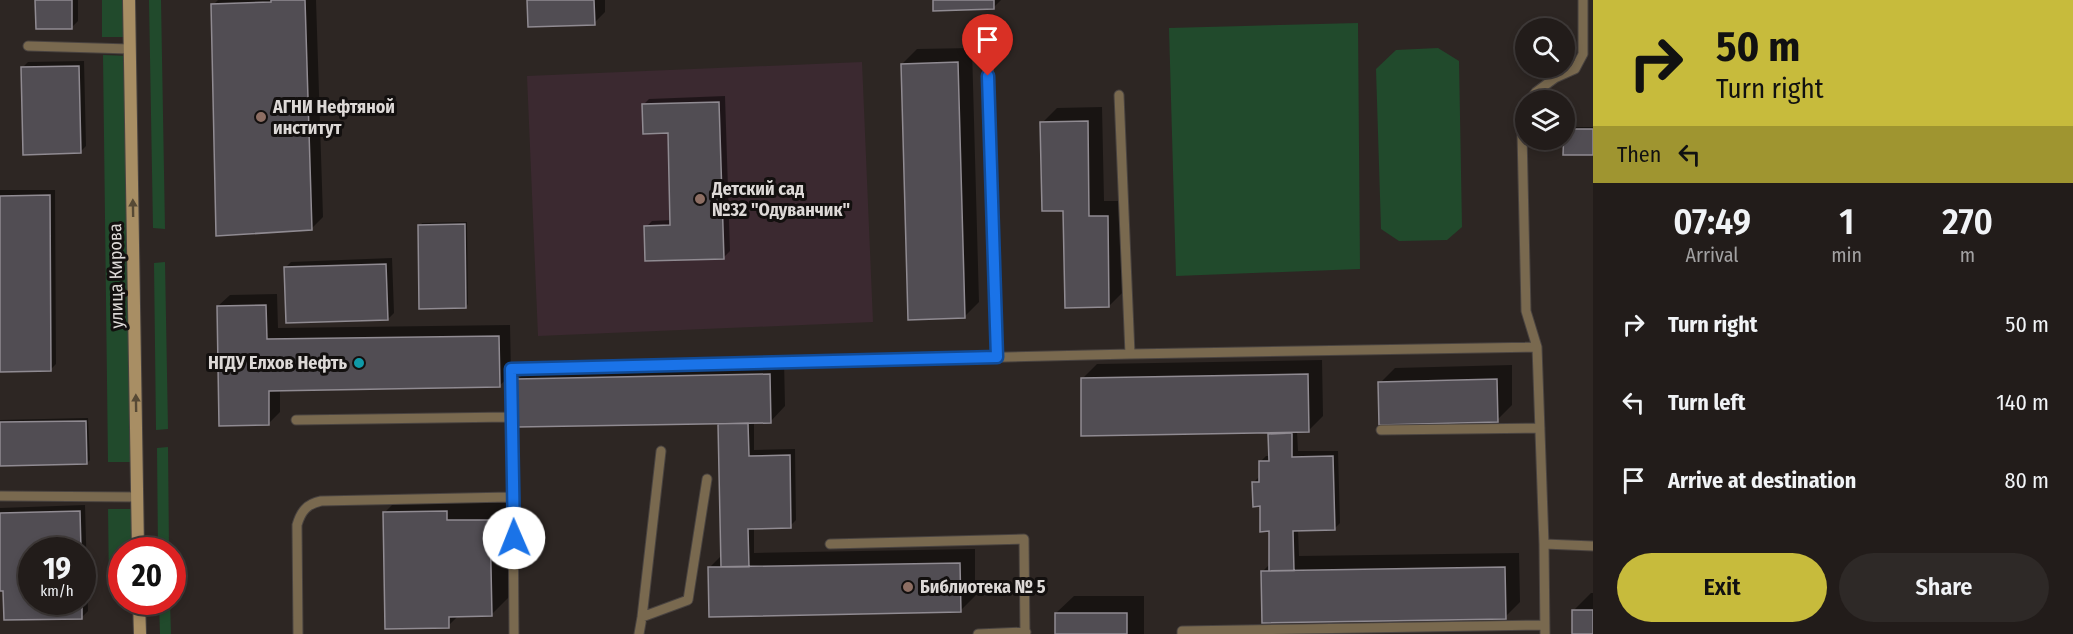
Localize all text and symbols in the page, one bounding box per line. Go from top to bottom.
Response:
pin [962,14,1013,76]
map controls [1515,18,1575,150]
button: search [1515,18,1575,78]
text: 50 m [1716,22,1800,72]
icon: arrive [971,23,1004,56]
icon: right [1617,24,1695,102]
text: Turn right [1716,73,1824,105]
button: layers [1515,90,1575,150]
place label: АГНИ Нефтяной институт [272,96,395,139]
marker: АГНИ Нефтяной институт [254,110,268,124]
icon: left [1673,138,1706,171]
text: Then [1617,141,1661,168]
place label: Детский сад №32 "Одуванчик" [711,178,850,221]
marker: Детский сад №32 "Одуванчик" [693,192,707,206]
one-way arrow [128,199,138,218]
text: 07:49 [1673,200,1751,244]
text: 1 [1839,200,1854,244]
text: 270 [1942,200,1993,244]
street label: улица Кирова [104,223,128,329]
text: Arrival [1686,243,1739,267]
text: min [1831,243,1862,267]
text: m [1960,243,1975,267]
icon: right [1617,308,1650,341]
text: Turn right [1668,311,1757,338]
text: 50 m [2005,311,2049,338]
place label: НГДУ Елхов Нефть [208,352,347,374]
marker: НГДУ Елхов Нефть [352,356,366,370]
icon: left [1617,386,1650,419]
text: Turn left [1668,389,1746,416]
text: 140 m [1996,389,2049,416]
one-way arrow [131,394,141,413]
icon: arrive [1617,464,1650,497]
text: Arrive at destination [1668,467,1856,494]
text: 80 m [2004,467,2049,494]
position arrow [482,506,546,570]
speed limit sign: 20 [108,537,186,615]
text: 19 [43,551,71,587]
button: Exit [1617,553,1827,622]
button: Share [1839,553,2049,622]
place label: Библиотека № 5 [920,576,1046,598]
marker: Библиотека № 5 [901,580,915,594]
text: km/h [40,582,74,600]

